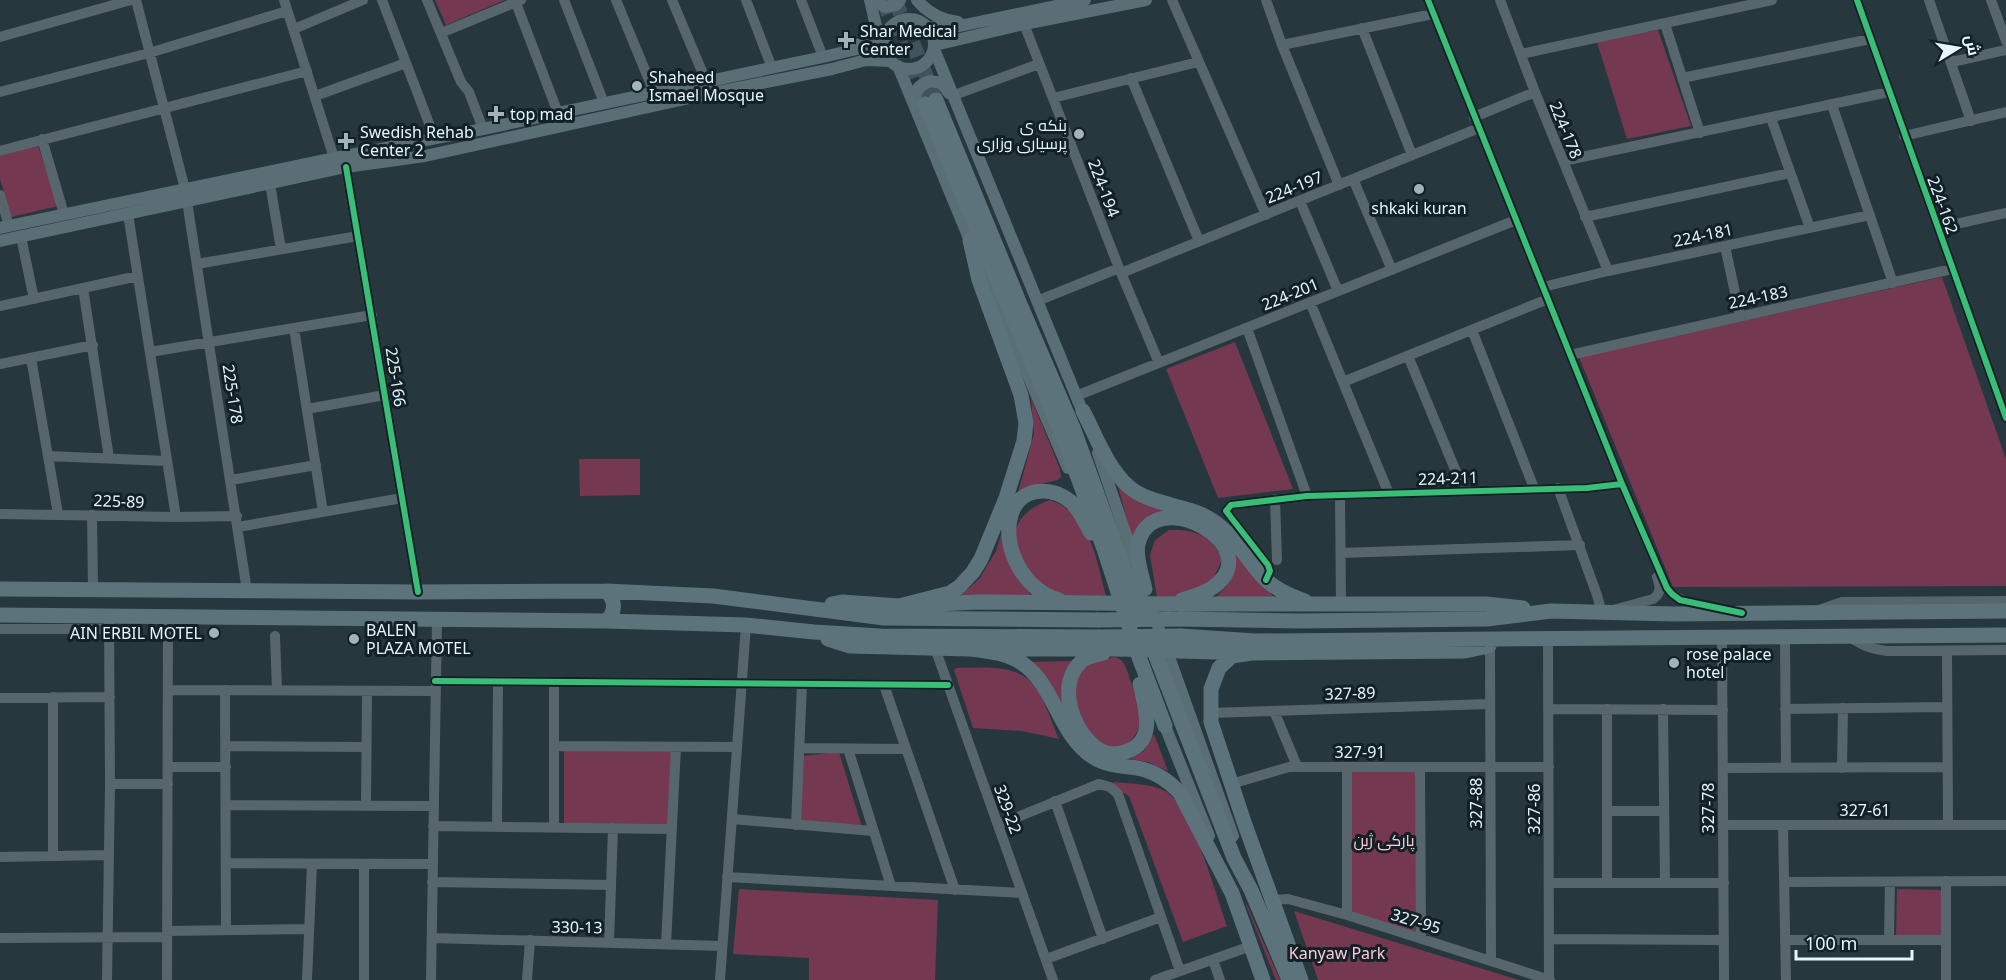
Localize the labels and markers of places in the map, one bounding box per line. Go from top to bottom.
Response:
place label: Shar Medical Center [860,20,957,60]
marker: Shar Medical Center [837,31,855,49]
place label: Shaheed Ismael Mosque [649,66,764,106]
marker: Shaheed Ismael Mosque [630,79,644,93]
place label: top mad [510,103,573,125]
marker: top mad [487,105,505,123]
place label: بنكه ى پرسيارى وزارى [977,114,1068,155]
place label: Swedish Rehab Center 2 [360,121,474,161]
marker: بنكه ى پرسيارى وزارى [1072,127,1086,141]
marker: Swedish Rehab Center 2 [337,132,355,150]
marker: shkaki kuran [1412,182,1426,196]
place label: shkaki kuran [1371,197,1467,219]
place label: BALEN PLAZA MOTEL [366,619,471,659]
place label: AIN ERBIL MOTEL [70,622,202,644]
marker: AIN ERBIL MOTEL [207,626,221,640]
marker: BALEN PLAZA MOTEL [347,632,361,646]
place label: rose palace hotel [1686,643,1771,683]
marker: rose palace hotel [1667,656,1681,670]

